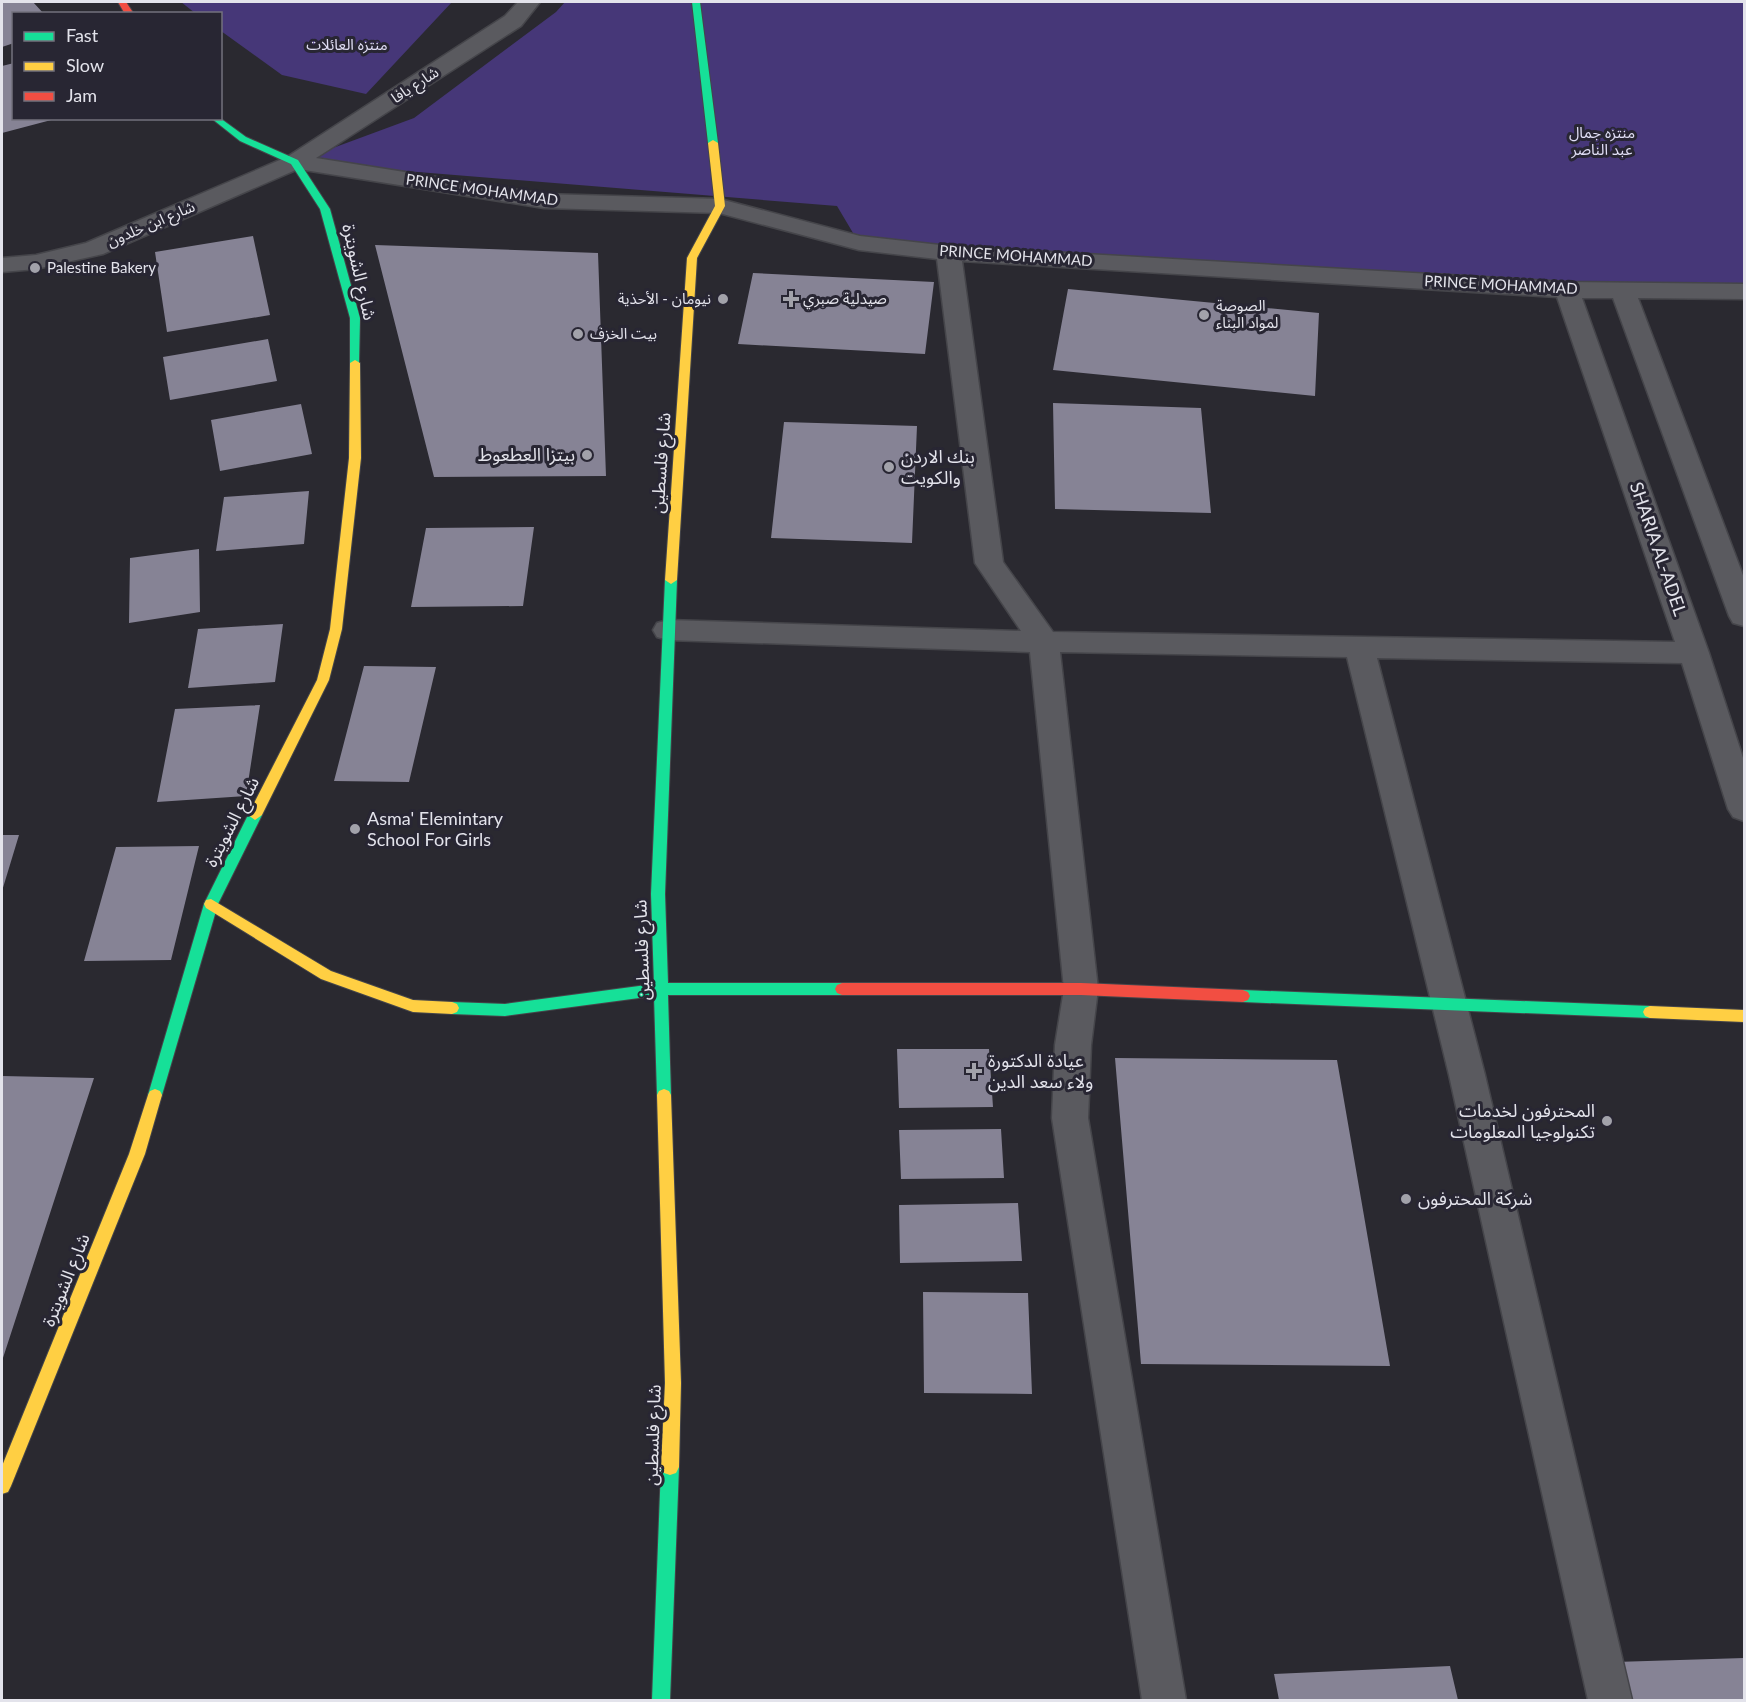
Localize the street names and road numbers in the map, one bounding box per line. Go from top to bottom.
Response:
street label: شارع يافا [387,62,444,109]
street label: PRINCE MOHAMMAD [405,169,559,209]
street label: شارع ابن خلدون [104,196,199,253]
street label: شارع الشويترة [334,221,382,323]
street label: PRINCE MOHAMMAD [939,241,1093,269]
street label: PRINCE MOHAMMAD [1424,271,1578,297]
street label: شارع فلسطين [646,412,678,514]
street label: SHARIA AL-ADEL [1626,479,1692,618]
street label: شارع الشويترة [199,773,267,872]
street label: شارع فلسطين [628,899,658,1001]
street label: شارع الشويترة [36,1230,97,1331]
street label: شارع فلسطين [639,1384,669,1486]

